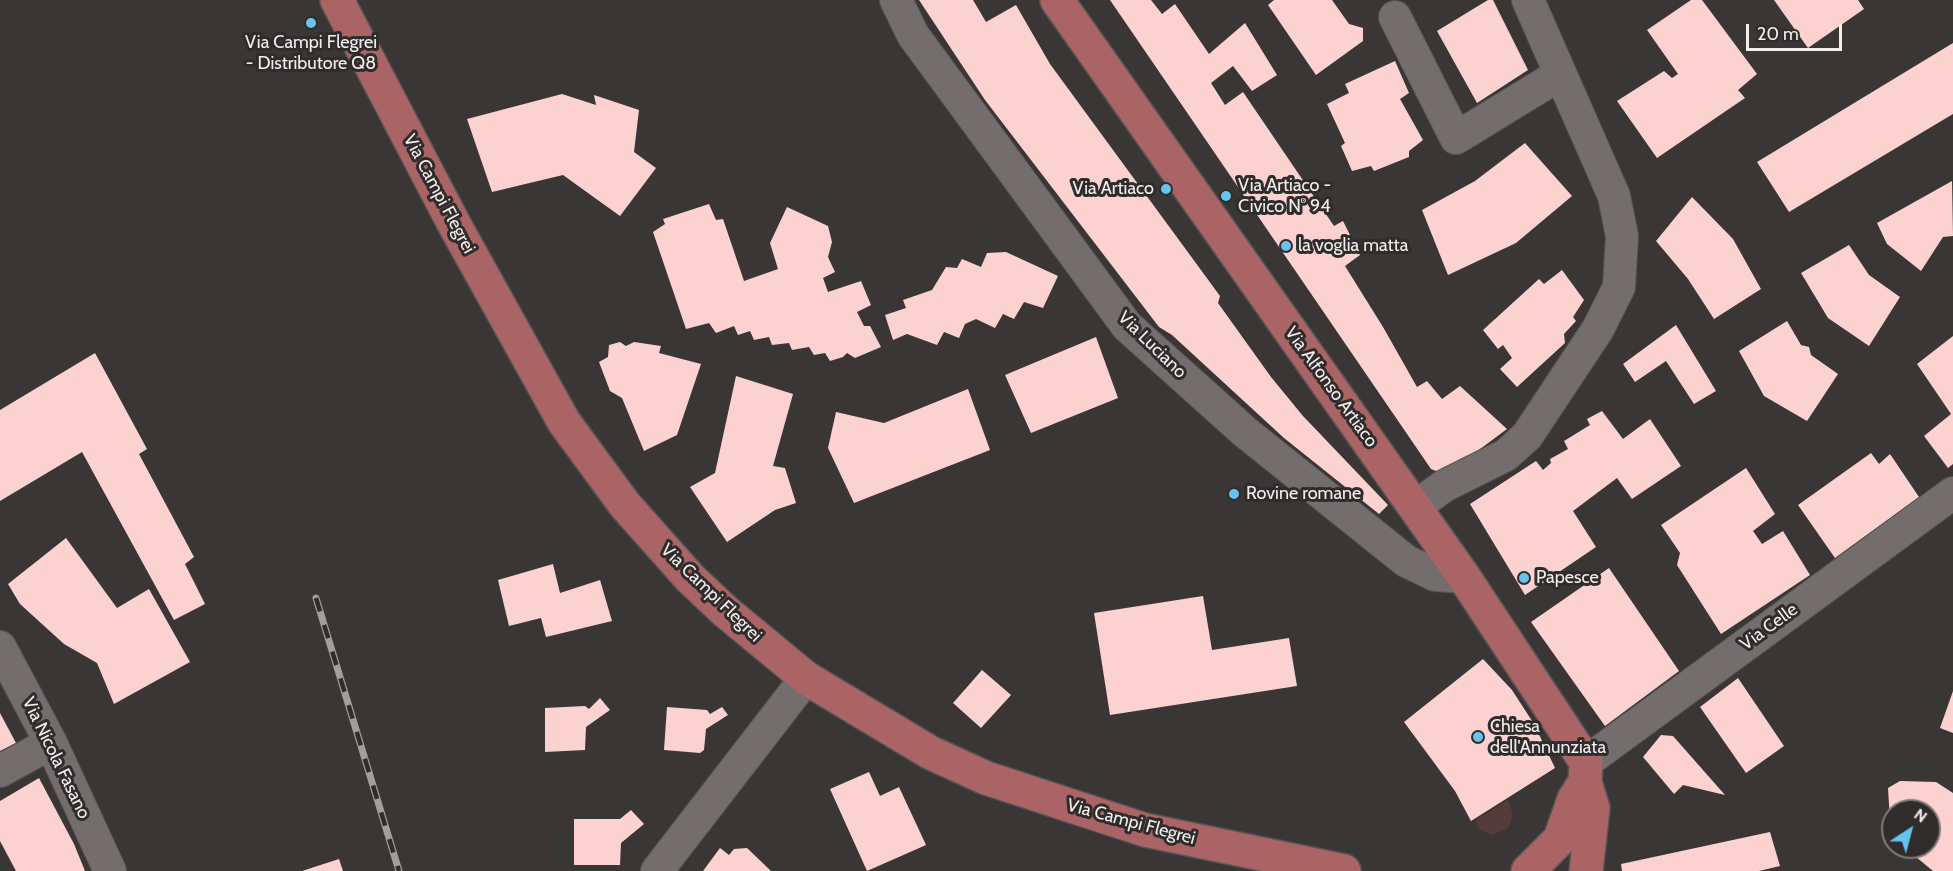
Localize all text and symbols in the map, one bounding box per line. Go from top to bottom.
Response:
scale bar [1749,12,1845,50]
marker: Via Campi Flegrei - Distributore Q8 [304,16,318,30]
text: 20 m [1757,23,1799,45]
place label: Via Campi Flegrei - Distributore Q8 [245,32,377,74]
street label: Via Campi Flegrei [398,131,480,257]
place label: Via Artiaco - Civico N° 94 [1238,175,1331,218]
place label: Via Artiaco [1072,178,1154,200]
marker: Via Artiaco [1159,182,1173,196]
marker: Via Artiaco - Civico N° 94 [1219,189,1233,203]
place label: la voglia matta [1298,235,1408,257]
marker: la voglia matta [1279,239,1293,253]
street label: Via Luciano [1113,307,1191,383]
street label: Via Alfonso Artiaco [1280,322,1382,452]
place label: Rovine romane [1246,483,1361,505]
marker: Rovine romane [1227,487,1241,501]
street label: Via Campi Flegrei [656,539,766,647]
place label: Papesce [1536,567,1599,589]
marker: Papesce [1517,571,1531,585]
street label: Via Celle [1736,599,1802,655]
street label: Via Nicola Fasano [17,694,95,822]
place label: Chiesa dell'Annunziata [1490,716,1606,758]
marker: Chiesa dell'Annunziata [1471,730,1485,744]
street label: Via Campi Flegrei [1064,794,1198,850]
north arrow [1881,799,1941,859]
text: N [1911,805,1931,827]

